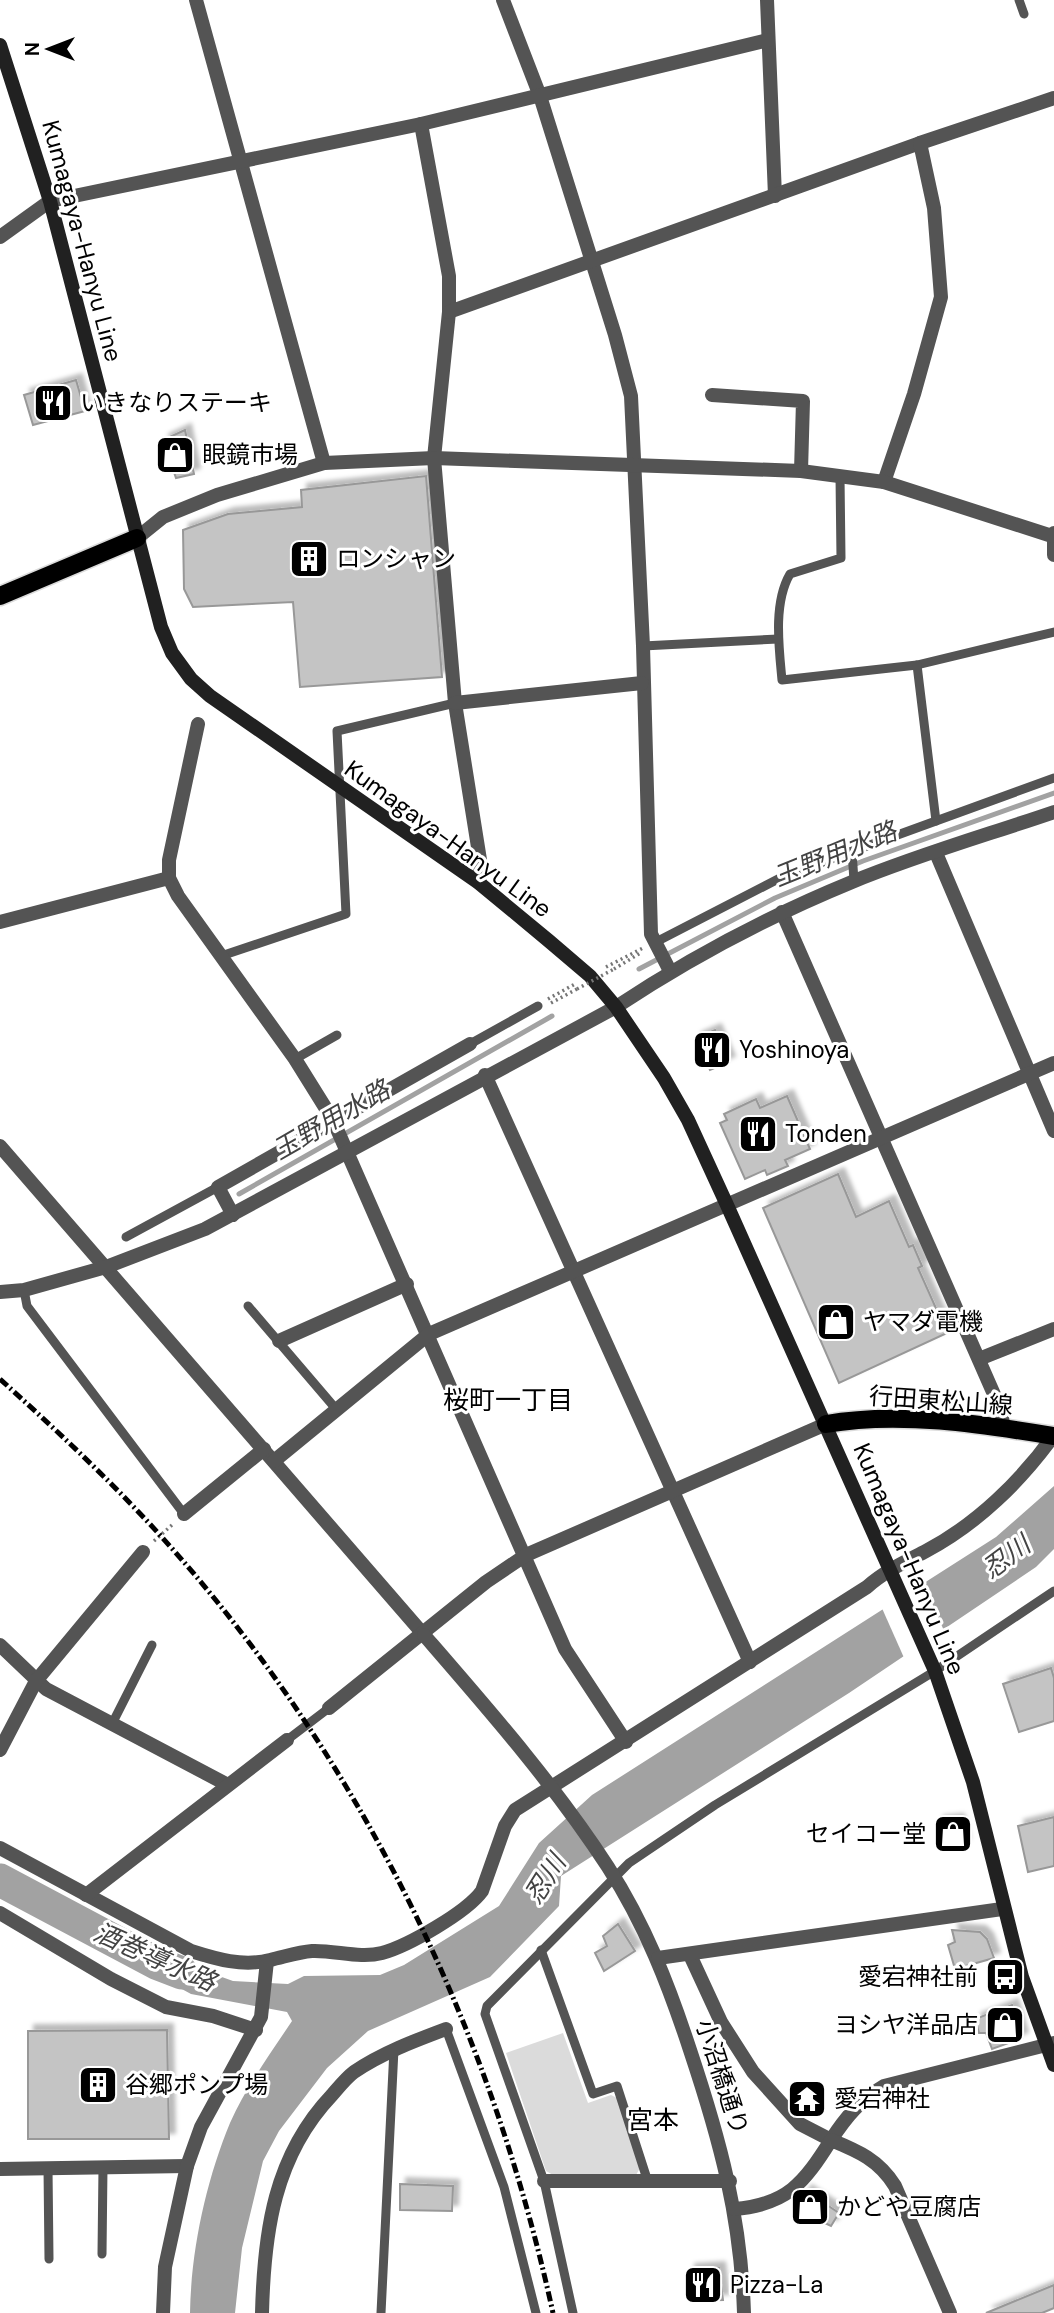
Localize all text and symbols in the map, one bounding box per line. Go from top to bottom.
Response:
north arrow [14,14,84,84]
text: N [20,42,45,56]
street label: Kumagaya-Hanyu Line [35,117,130,365]
restaurant icon: いきなりステーキ [32,382,74,424]
place label: いきなりステーキ [80,387,272,418]
shop icon: 眼鏡市場 [154,434,196,476]
place label: 眼鏡市場 [202,439,298,470]
building icon: ロンシャン [288,538,330,580]
place label: ロンシャン [336,543,456,574]
street label: Kumagaya-Hanyu Line [339,753,558,924]
water label: 玉野用水路 [768,813,903,894]
restaurant icon: Yoshinoya [691,1029,733,1071]
place label: Yoshinoya [739,1034,849,1065]
water label: 玉野用水路 [266,1072,398,1167]
restaurant icon: Tonden [737,1113,779,1155]
place label: Tonden [785,1118,867,1149]
shop icon: ヤマダ電機 [815,1301,857,1343]
place label: ヤマダ電機 [863,1306,983,1337]
street label: 行田東松山線 [868,1380,1014,1421]
district label: 桜町一丁目 [443,1383,573,1417]
street label: Kumagaya-Hanyu Line [847,1438,972,1679]
water label: 忍川 [975,1526,1039,1586]
shop icon: セイコー堂 [932,1813,974,1855]
place label: セイコー堂 [806,1818,926,1849]
water label: 忍川 [517,1845,575,1910]
water label: 酒巻導水路 [89,1915,223,2000]
bus stop icon: 愛宕神社前 [984,1956,1026,1998]
place label: 愛宕神社前 [858,1961,978,1992]
shop icon: ヨシヤ洋品店 [984,2004,1026,2046]
place label: ヨシヤ洋品店 [834,2009,978,2040]
street label: 小沼橋通り [689,2015,756,2139]
building icon: 谷郷ポンプ場 [77,2064,119,2106]
place label: 谷郷ポンプ場 [125,2069,268,2100]
temple icon: 愛宕神社 [786,2078,828,2120]
place label: 愛宕神社 [834,2083,930,2114]
district label: 宮本 [627,2103,679,2137]
shop icon: かどや豆腐店 [789,2186,831,2228]
place label: かどや豆腐店 [837,2191,981,2222]
restaurant icon: Pizza-La [682,2264,724,2306]
place label: Pizza-La [730,2269,823,2300]

